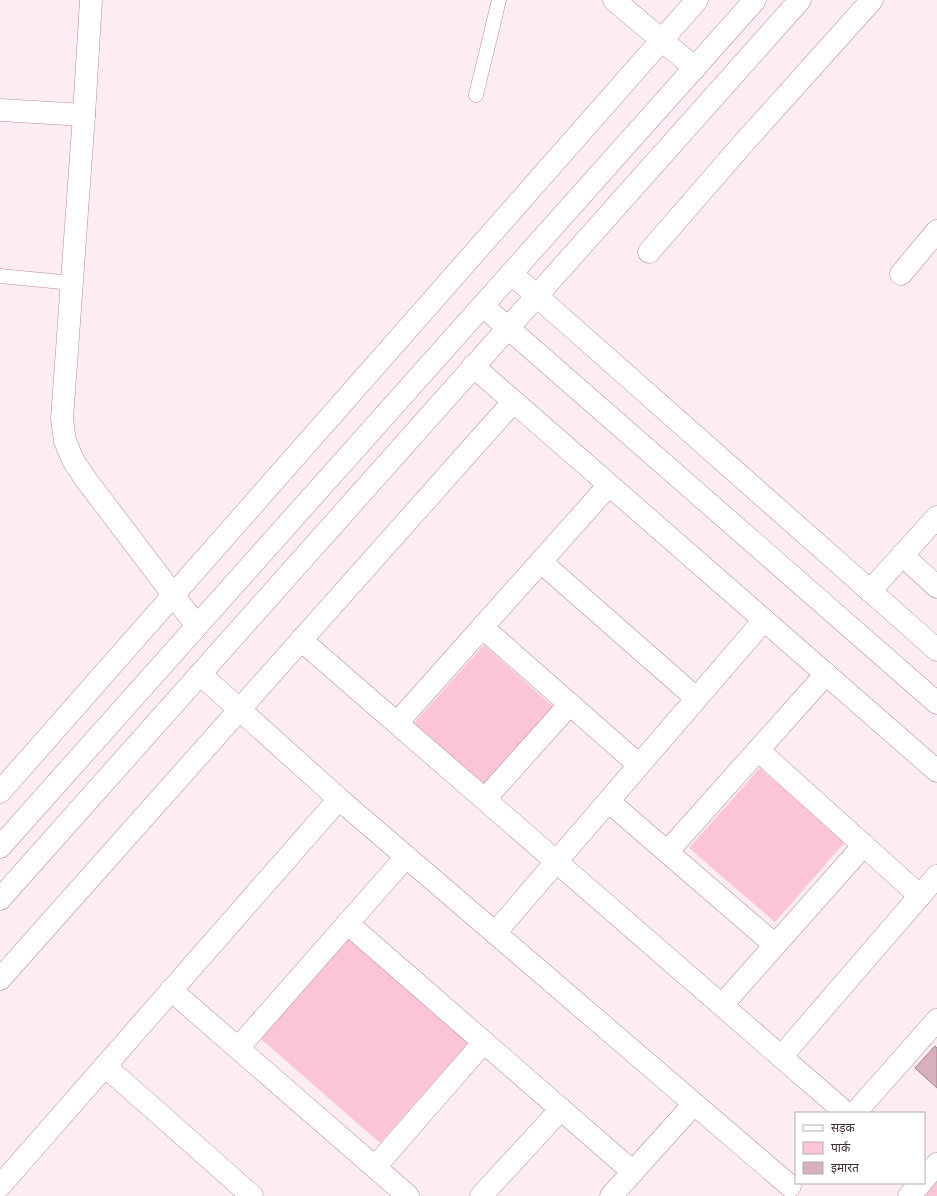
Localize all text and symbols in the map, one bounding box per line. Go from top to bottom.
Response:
legend [795,1112,925,1184]
text: सड़क [831,1119,856,1136]
text: पार्क [831,1139,851,1156]
text: इमारत [831,1159,860,1176]

